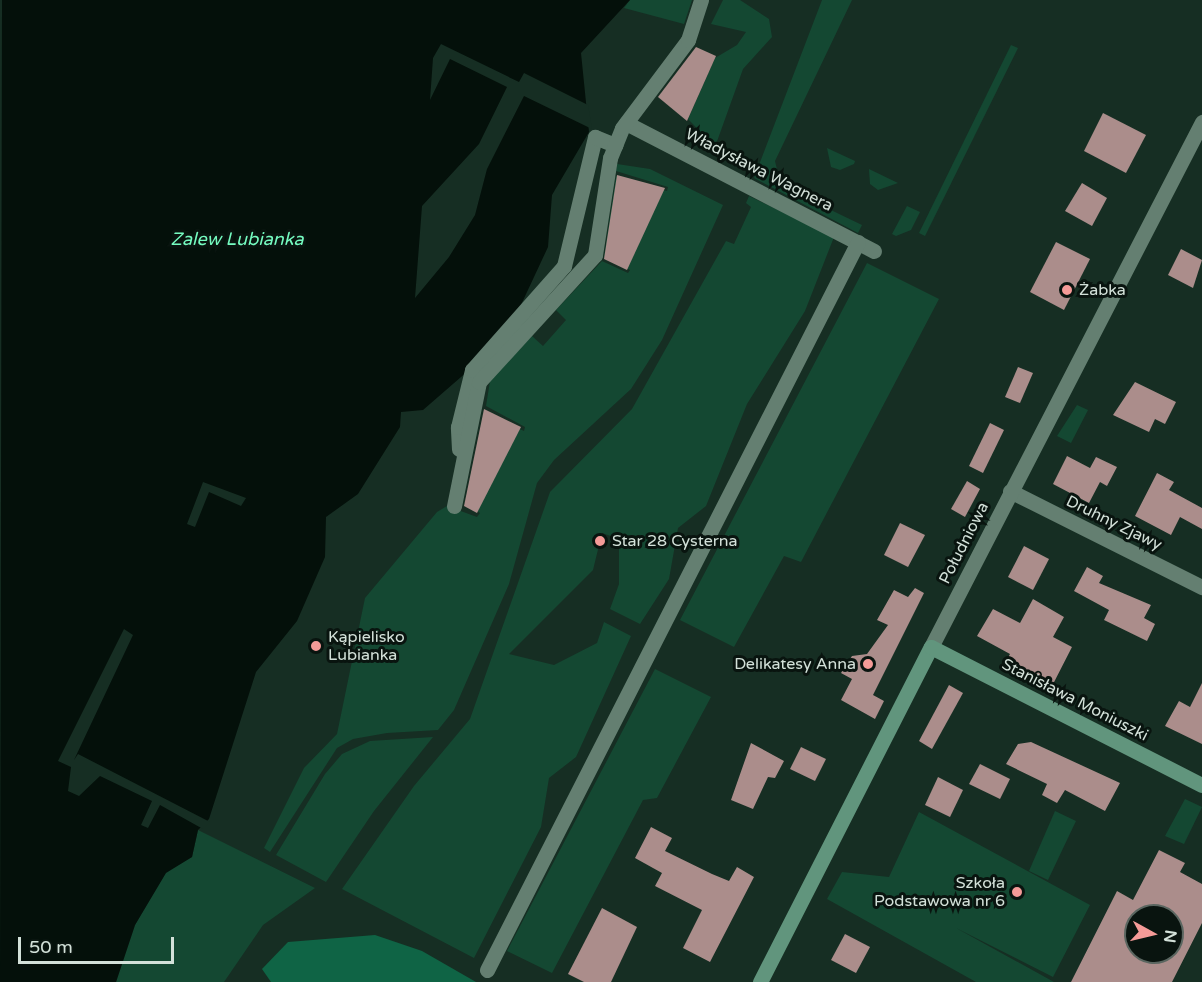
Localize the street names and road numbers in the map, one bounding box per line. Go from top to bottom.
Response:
street label: Władysława Wagnera [682,124,836,216]
street label: Druhny Zjawy [1063,492,1165,554]
street label: Południowa [935,499,993,587]
street label: Stanisława Moniuszki [999,655,1151,745]

